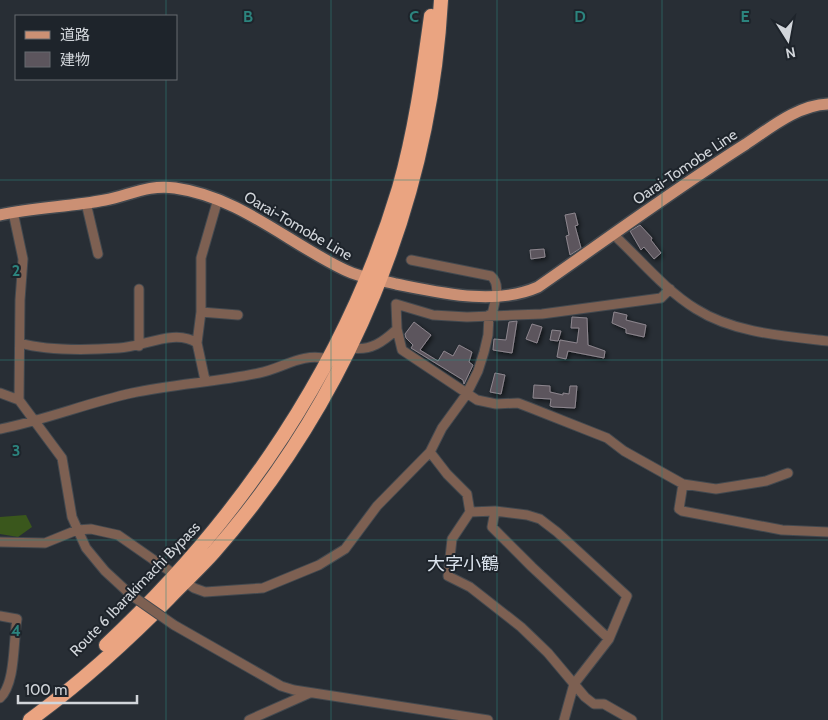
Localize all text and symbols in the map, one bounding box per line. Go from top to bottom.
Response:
text: B [243,7,253,26]
text: C [409,7,419,26]
text: D [574,7,586,26]
text: E [740,7,750,26]
legend [15,15,178,80]
north arrow [763,15,813,65]
text: 道路 [60,26,90,44]
text: N [784,43,797,63]
text: 建物 [60,51,90,69]
street label: Oarai-Tomobe Line [629,125,741,209]
street label: Oarai-Tomobe Line [241,188,356,264]
text: 2 [12,261,20,280]
text: 3 [12,441,20,460]
street label: Route 6 Ibarakimachi Bypass [66,518,204,660]
district label: 大字小鶴 [427,553,499,575]
text: 4 [11,621,21,640]
scale bar [18,672,136,704]
text: 100 m [25,681,67,699]

